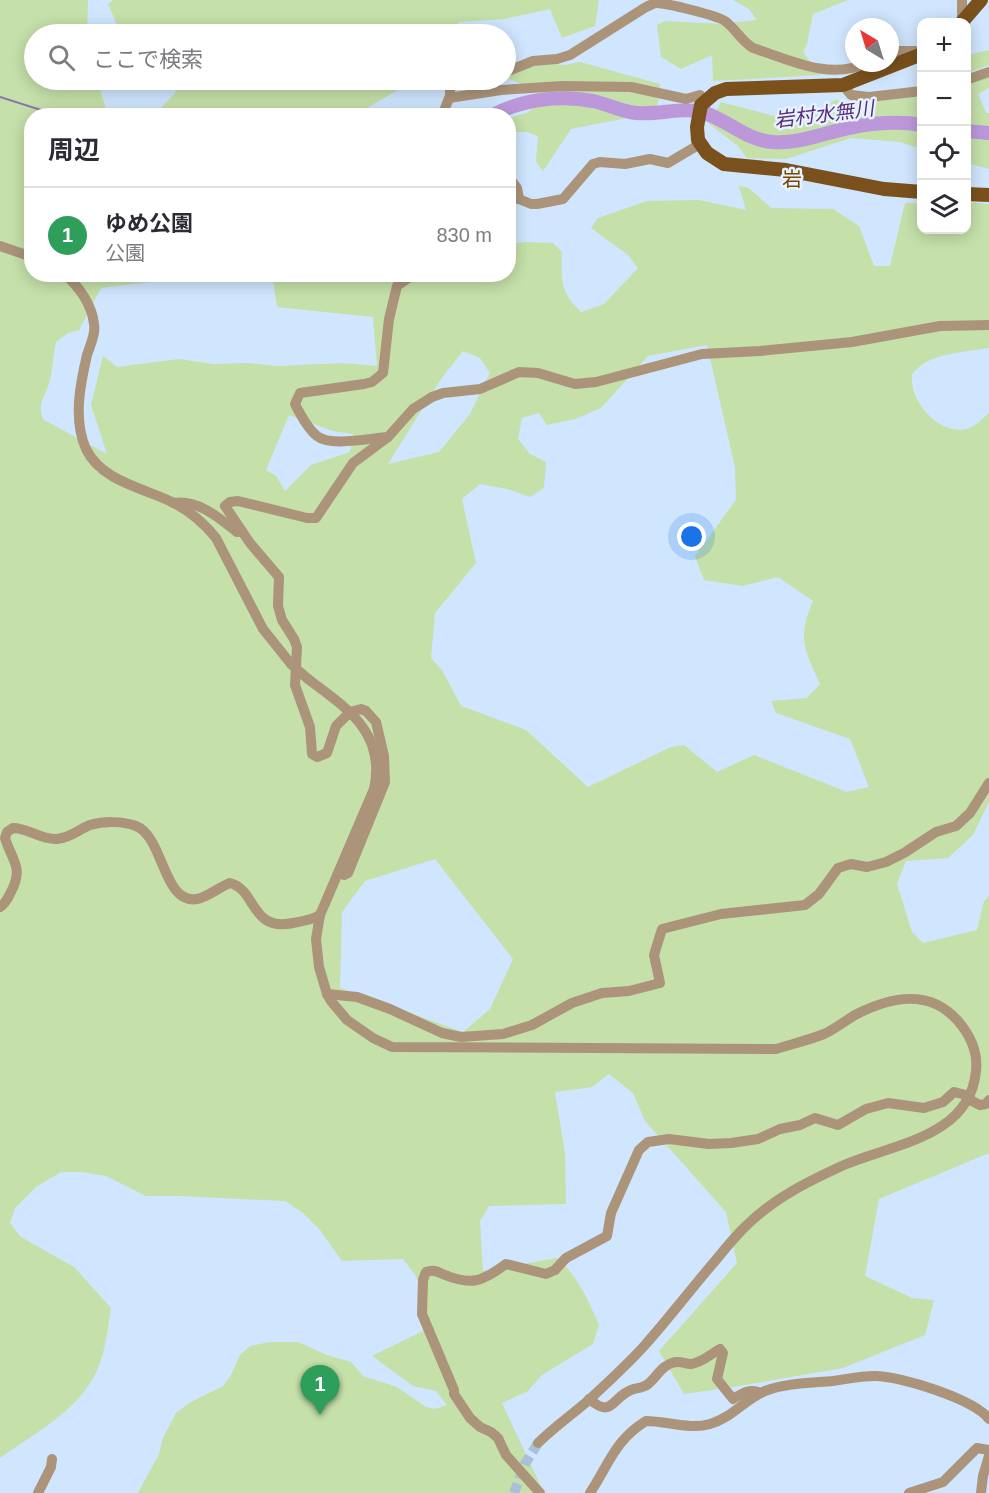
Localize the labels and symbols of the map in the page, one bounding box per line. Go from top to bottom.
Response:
north arrow [845,18,899,72]
water label: 岩村水無川 [773,97,877,131]
district label: 岩 [782,168,802,190]
your location [677,522,706,551]
pin: 1 [300,1366,340,1415]

